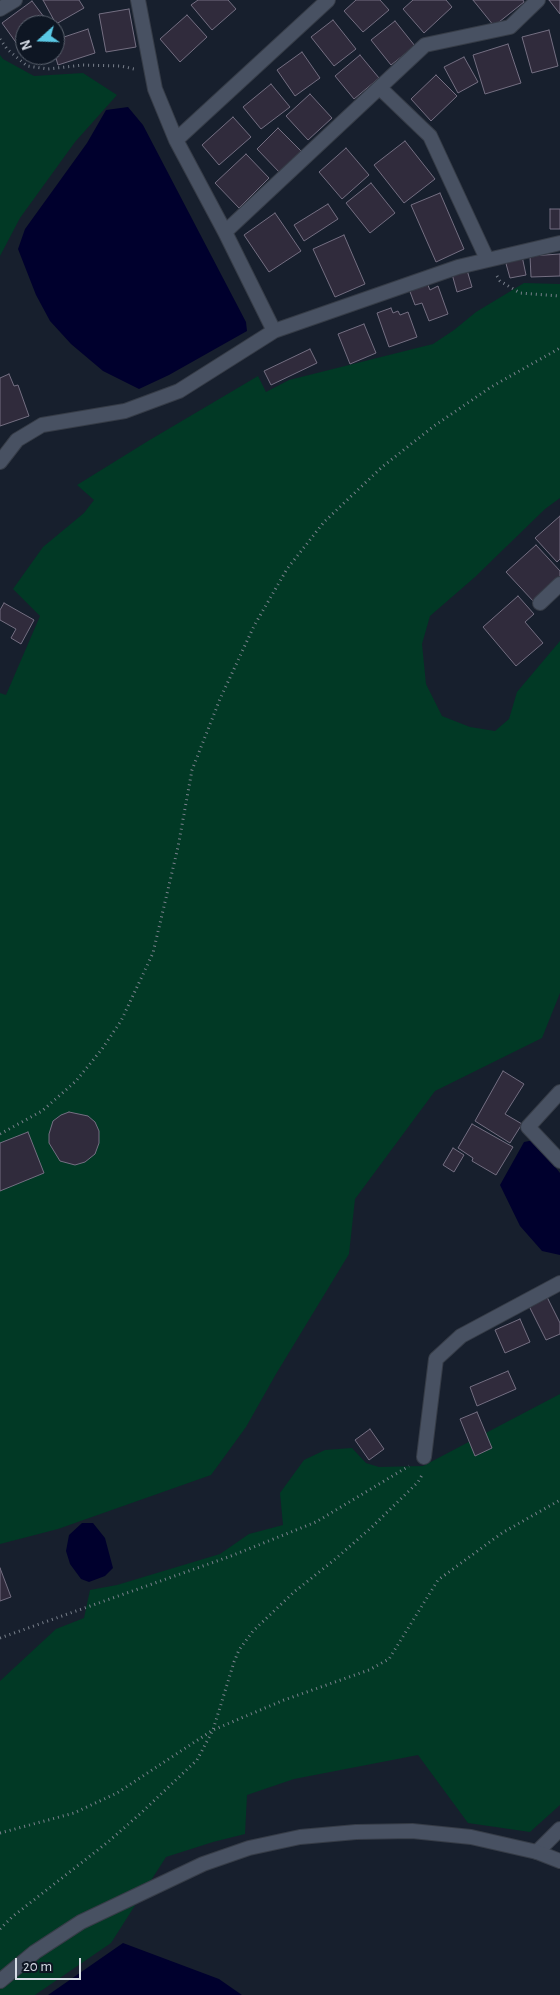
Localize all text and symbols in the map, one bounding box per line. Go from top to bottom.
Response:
north arrow [15,15,65,65]
text: N [19,38,35,52]
scale bar [18,1948,84,1980]
text: 20 m [23,1959,52,1974]

